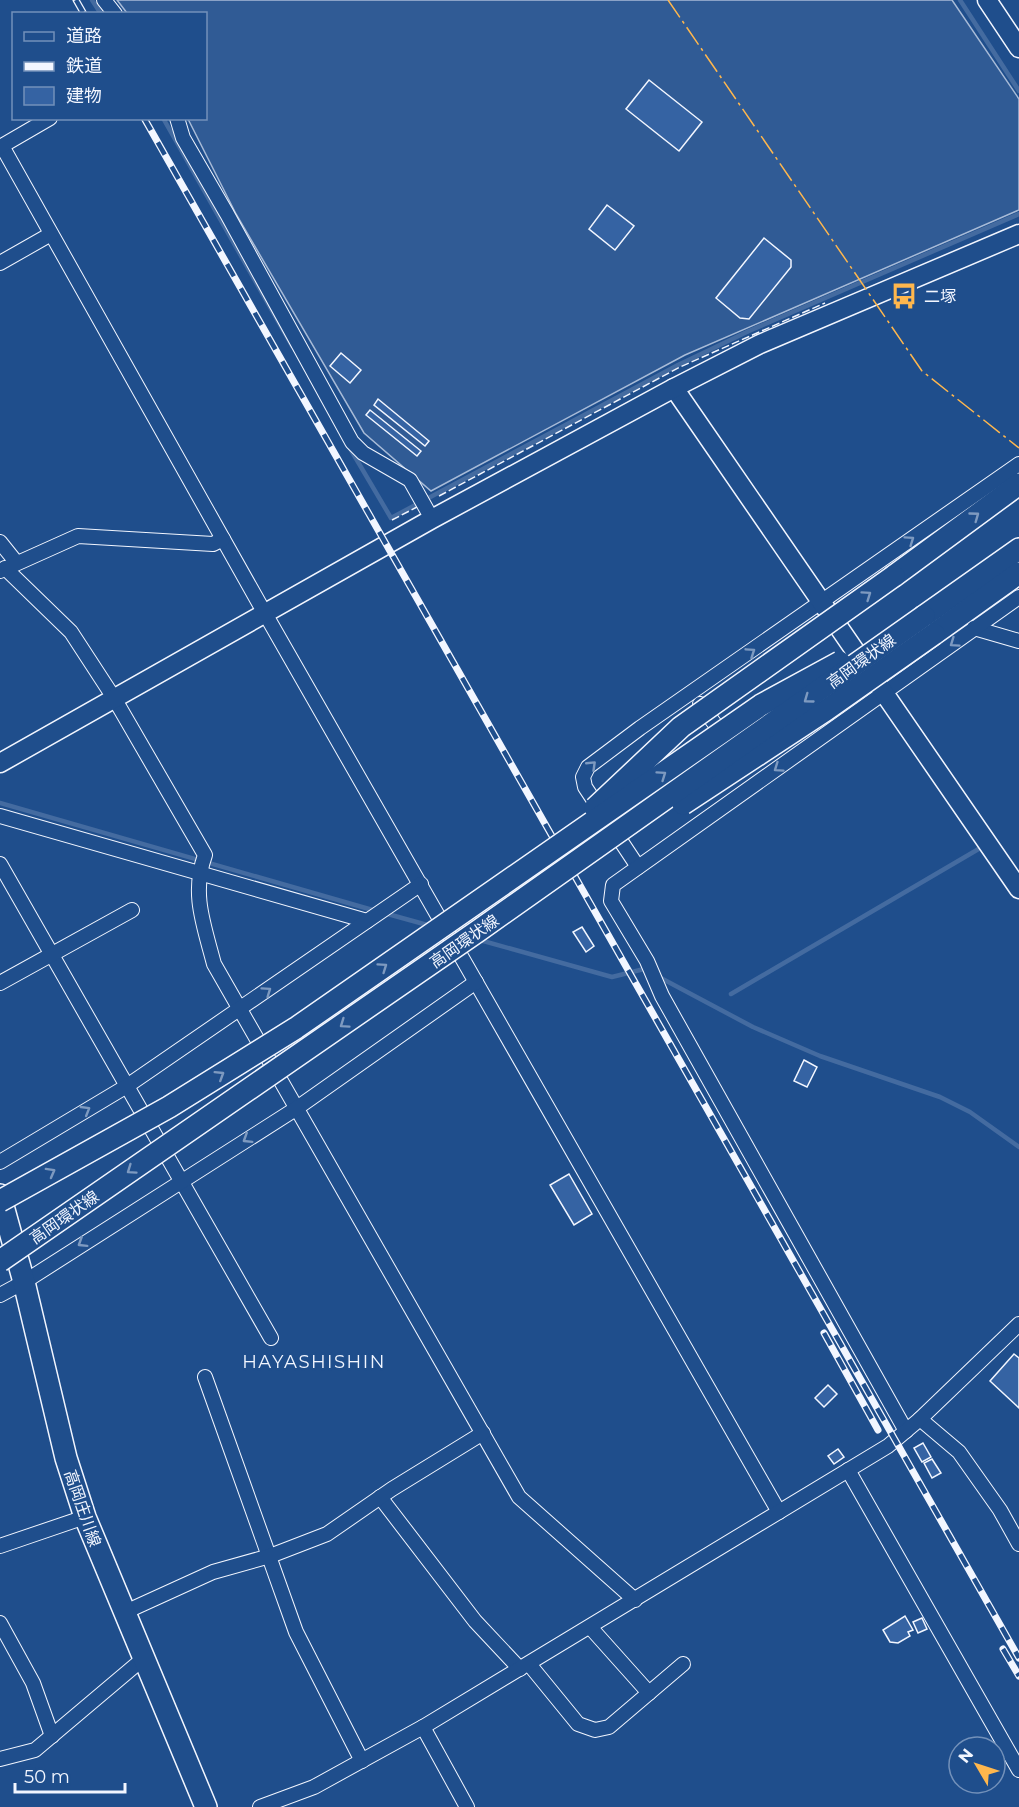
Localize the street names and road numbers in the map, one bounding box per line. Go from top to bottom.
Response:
street label: 高岡環状線 [823,630,899,693]
street label: 高岡環状線 [426,911,503,972]
street label: 高岡環状線 [26,1187,103,1248]
street label: 高岡庄川線 [61,1467,105,1549]

